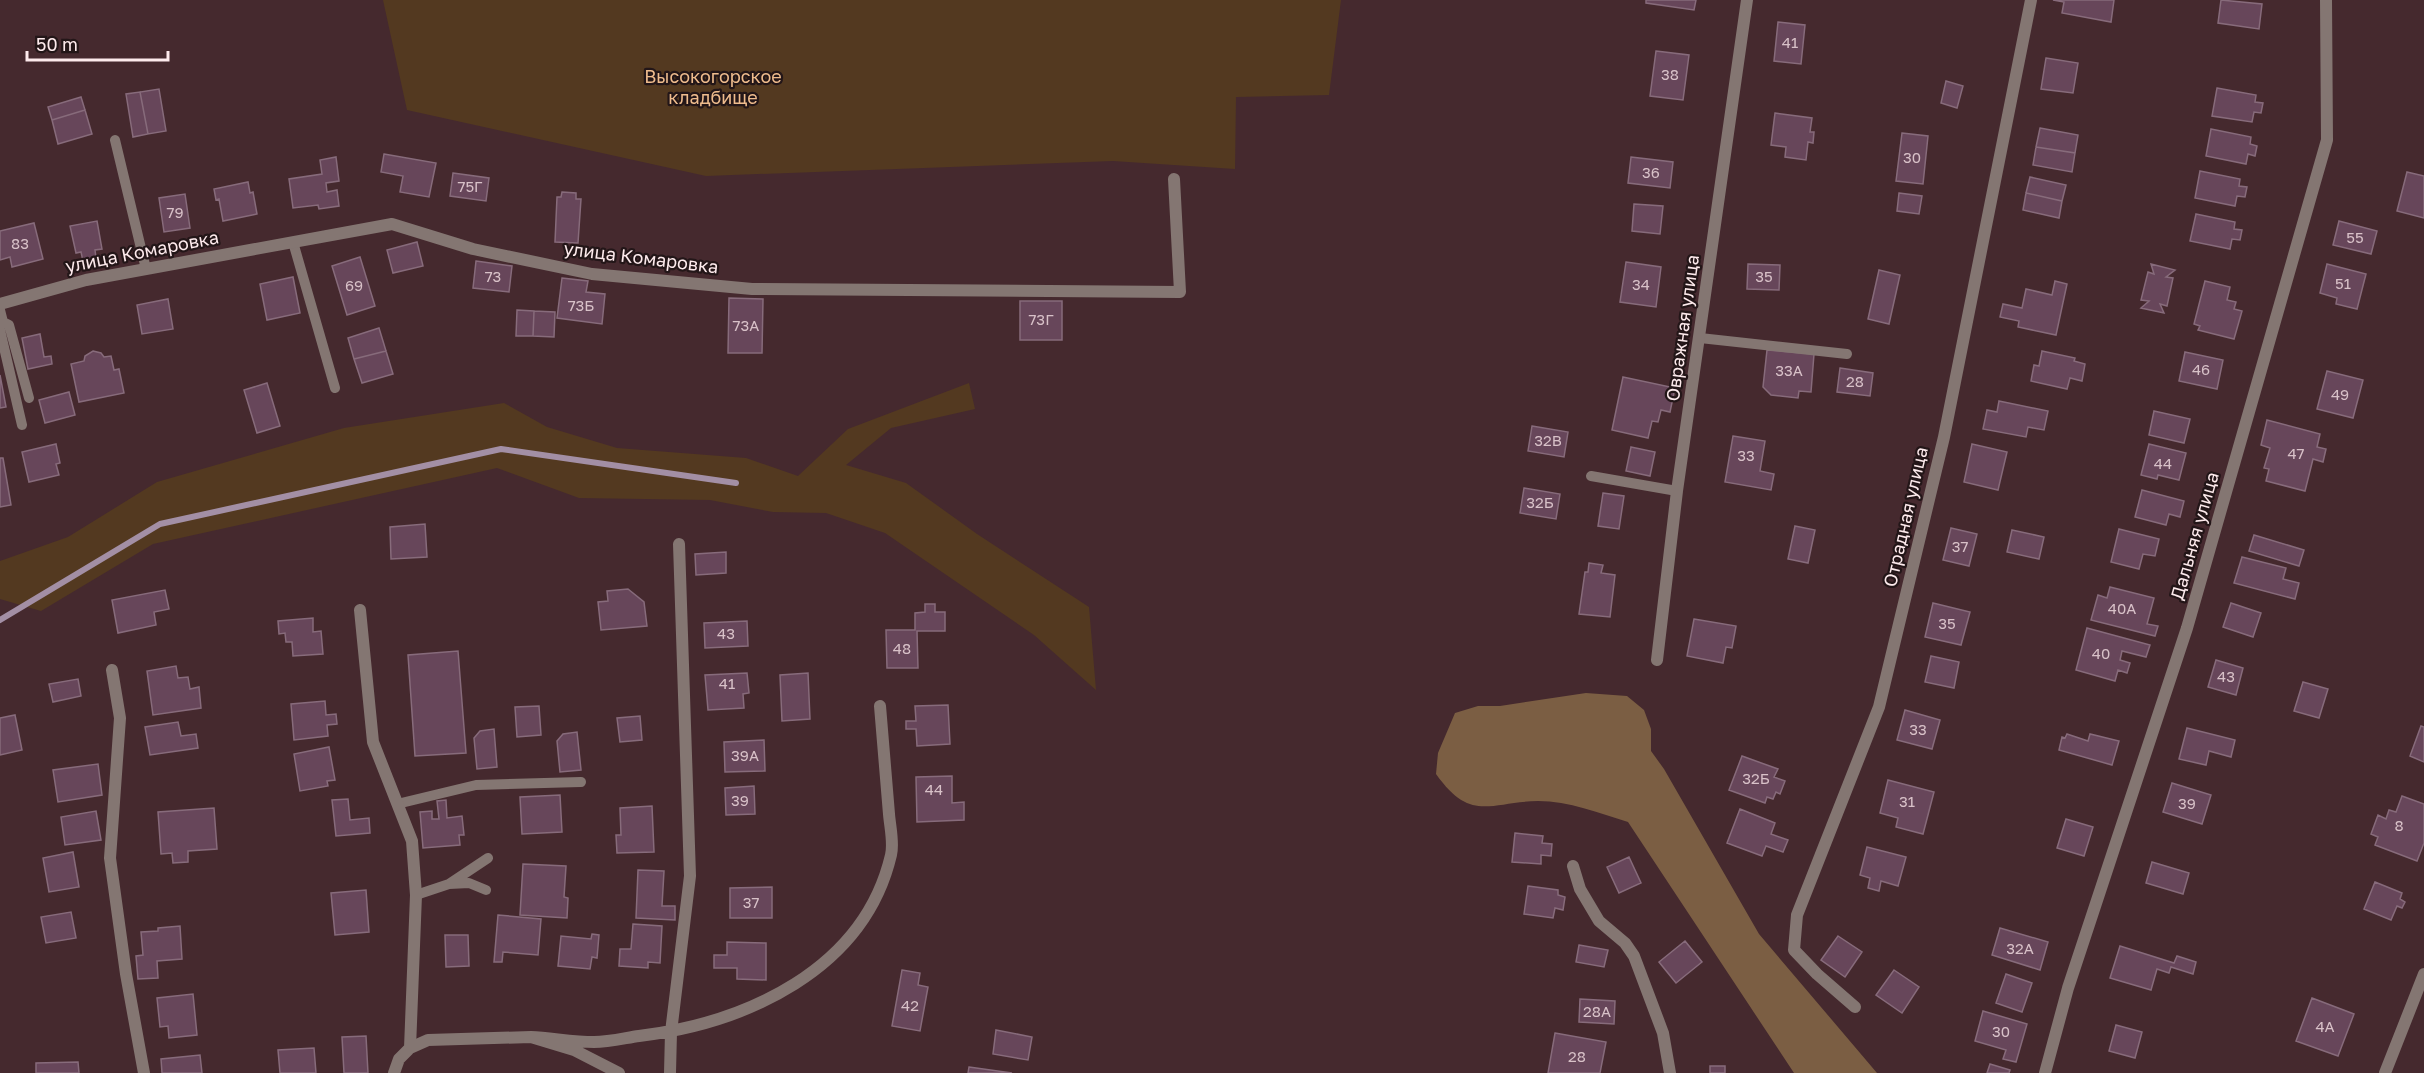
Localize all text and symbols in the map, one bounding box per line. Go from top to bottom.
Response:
scale bar [27,24,168,62]
text: 50 m [36,33,78,55]
house number: 41 [1782,33,1798,51]
park label: Высокогорское кладбище [644,65,782,108]
house number: 38 [1661,65,1679,83]
house number: 30 [1903,148,1921,166]
house number: 36 [1642,163,1660,181]
house number: 75Г [457,177,483,195]
house number: 79 [166,203,184,221]
street label: улица Комаровка [63,225,220,277]
house number: 55 [2346,228,2364,246]
house number: 83 [11,234,29,252]
street label: улица Комаровка [562,237,720,277]
street label: Овражная улица [1661,253,1703,403]
house number: 73 [485,267,501,285]
house number: 35 [1755,267,1773,285]
house number: 51 [2335,274,2351,292]
house number: 34 [1632,275,1650,293]
house number: 69 [345,276,363,294]
house number: 73Б [568,296,594,314]
house number: 73Г [1028,310,1054,328]
house number: 73А [733,316,759,334]
house number: 46 [2192,360,2210,378]
house number: 33А [1775,361,1803,379]
house number: 28 [1846,372,1864,390]
house number: 49 [2331,385,2349,403]
house number: 32В [1534,431,1562,449]
house number: 47 [2287,444,2305,462]
street label: Отрадная улица [1878,445,1932,589]
house number: 33 [1737,446,1755,464]
house number: 44 [2154,454,2172,472]
street label: Дальняя улица [2165,469,2223,602]
house number: 32Б [1526,493,1554,511]
house number: 37 [1952,537,1968,555]
house number: 40А [2108,599,2136,617]
house number: 35 [1938,614,1956,632]
house number: 43 [717,624,735,642]
house number: 48 [893,639,911,657]
house number: 40 [2092,644,2110,662]
house number: 43 [2217,667,2235,685]
house number: 41 [719,674,735,692]
house number: 33 [1909,720,1927,738]
house number: 39А [731,746,759,764]
house number: 32Б [1742,769,1770,787]
house number: 44 [925,780,943,798]
house number: 39 [731,791,749,809]
house number: 31 [1899,792,1915,810]
house number: 39 [2178,794,2196,812]
house number: 8 [2394,816,2404,834]
house number: 37 [743,893,759,911]
house number: 32А [2006,939,2034,957]
house number: 42 [901,996,919,1014]
house number: 28А [1583,1002,1611,1020]
house number: 4А [2315,1017,2335,1035]
house number: 30 [1992,1022,2010,1040]
house number: 28 [1568,1047,1586,1065]

